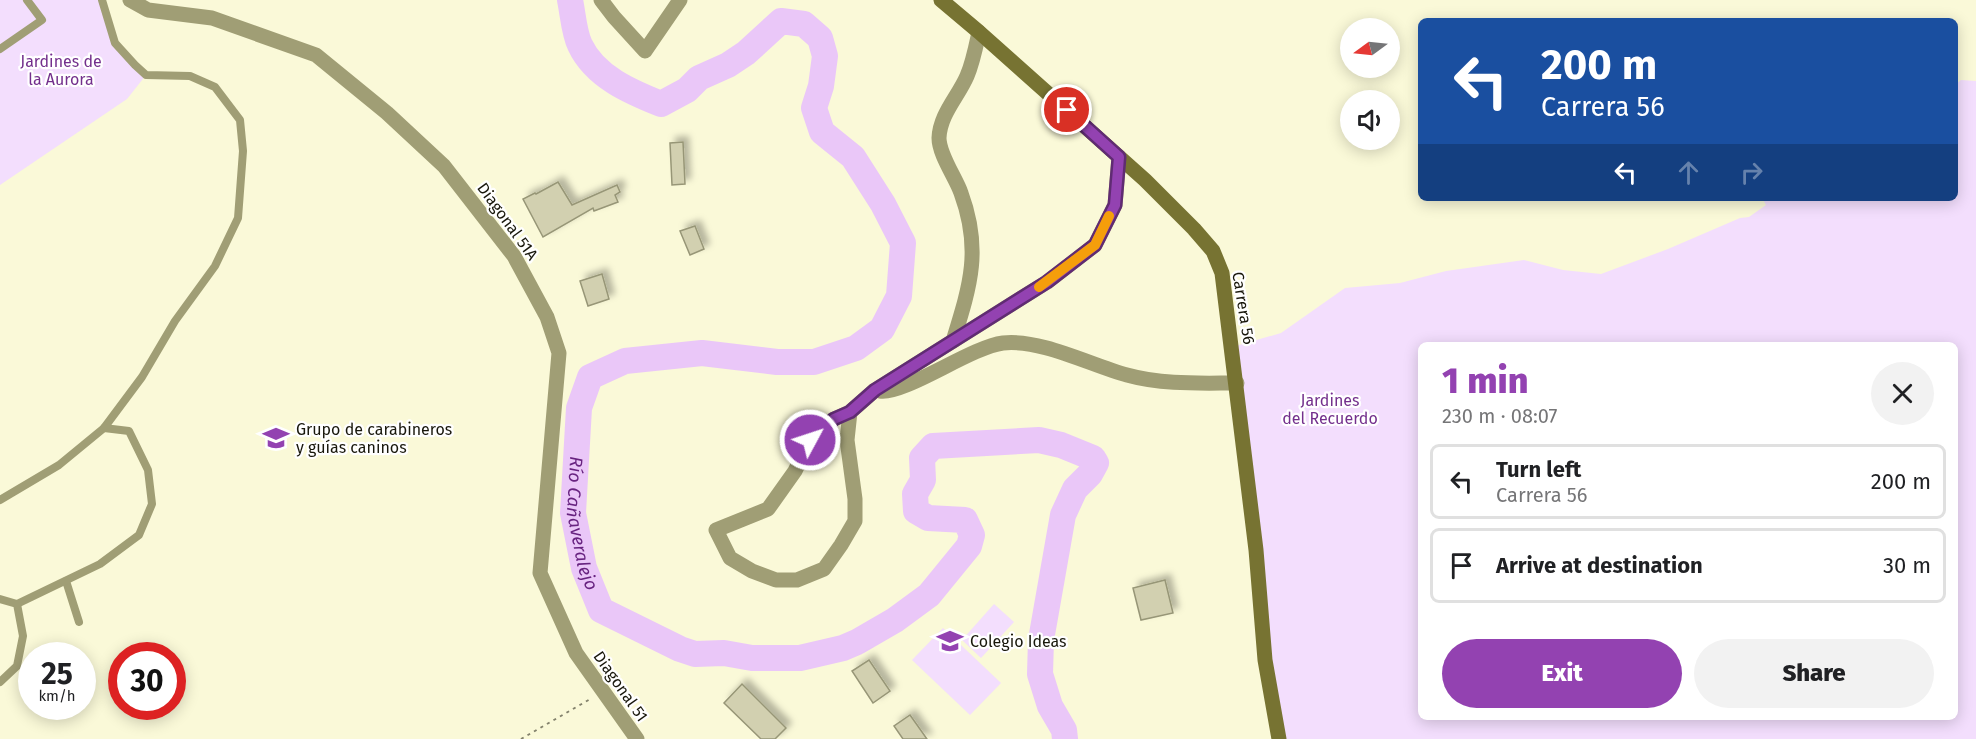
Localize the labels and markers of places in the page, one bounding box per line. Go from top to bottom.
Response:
pin [1041,84,1092,135]
place label: Grupo de carabineros y guías caninos [296,420,452,457]
school or university icon: Grupo de carabineros y guías caninos [261,423,291,453]
school or university icon: Colegio Ideas [935,626,965,656]
place label: Colegio Ideas [970,632,1067,651]

